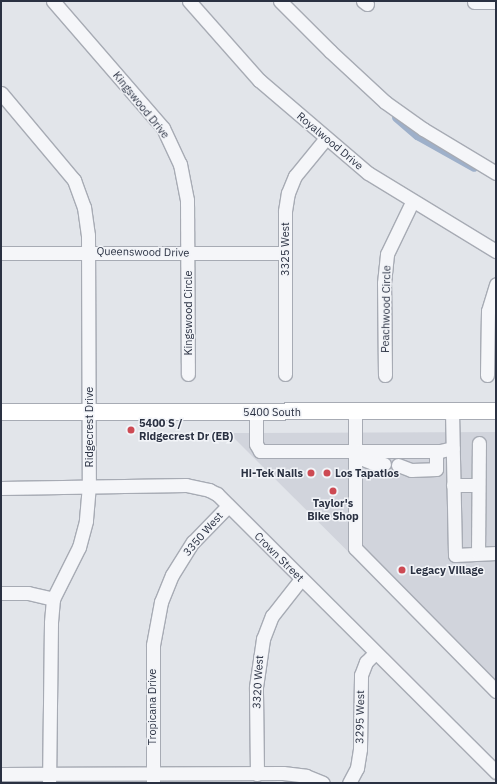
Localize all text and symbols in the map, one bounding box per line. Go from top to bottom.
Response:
street label: Kingswood Drive [110,69,172,141]
street label: Royalwood Drive [294,109,366,173]
street label: 3325 West [278,222,292,276]
street label: Queenswood Drive [96,245,190,259]
street label: Peachwood Circle [379,265,393,353]
street label: Kingswood Circle [181,271,195,355]
street label: Ridgecrest Drive [82,387,96,467]
street label: 5400 South [243,405,301,419]
place label: 5400 S / Ridgecrest Dr (EB) [139,417,233,443]
marker: 5400 S / Ridgecrest Dr (EB) [126,425,136,435]
place label: Hi-Tek Nails [241,466,303,480]
place label: Los Tapatios [335,466,399,480]
marker: Hi-Tek Nails [306,468,316,478]
marker: Los Tapatios [322,468,332,478]
marker: Taylor's Bike Shop [328,486,338,496]
place label: Taylor's Bike Shop [307,497,359,523]
street label: 3350 West [180,509,226,559]
street label: Crown Street [252,530,306,584]
place label: Legacy Village [410,563,484,577]
marker: Legacy Village [397,565,407,575]
street label: 3320 West [250,655,266,709]
street label: Tropicana Drive [145,669,159,745]
street label: 3295 West [353,690,367,744]

